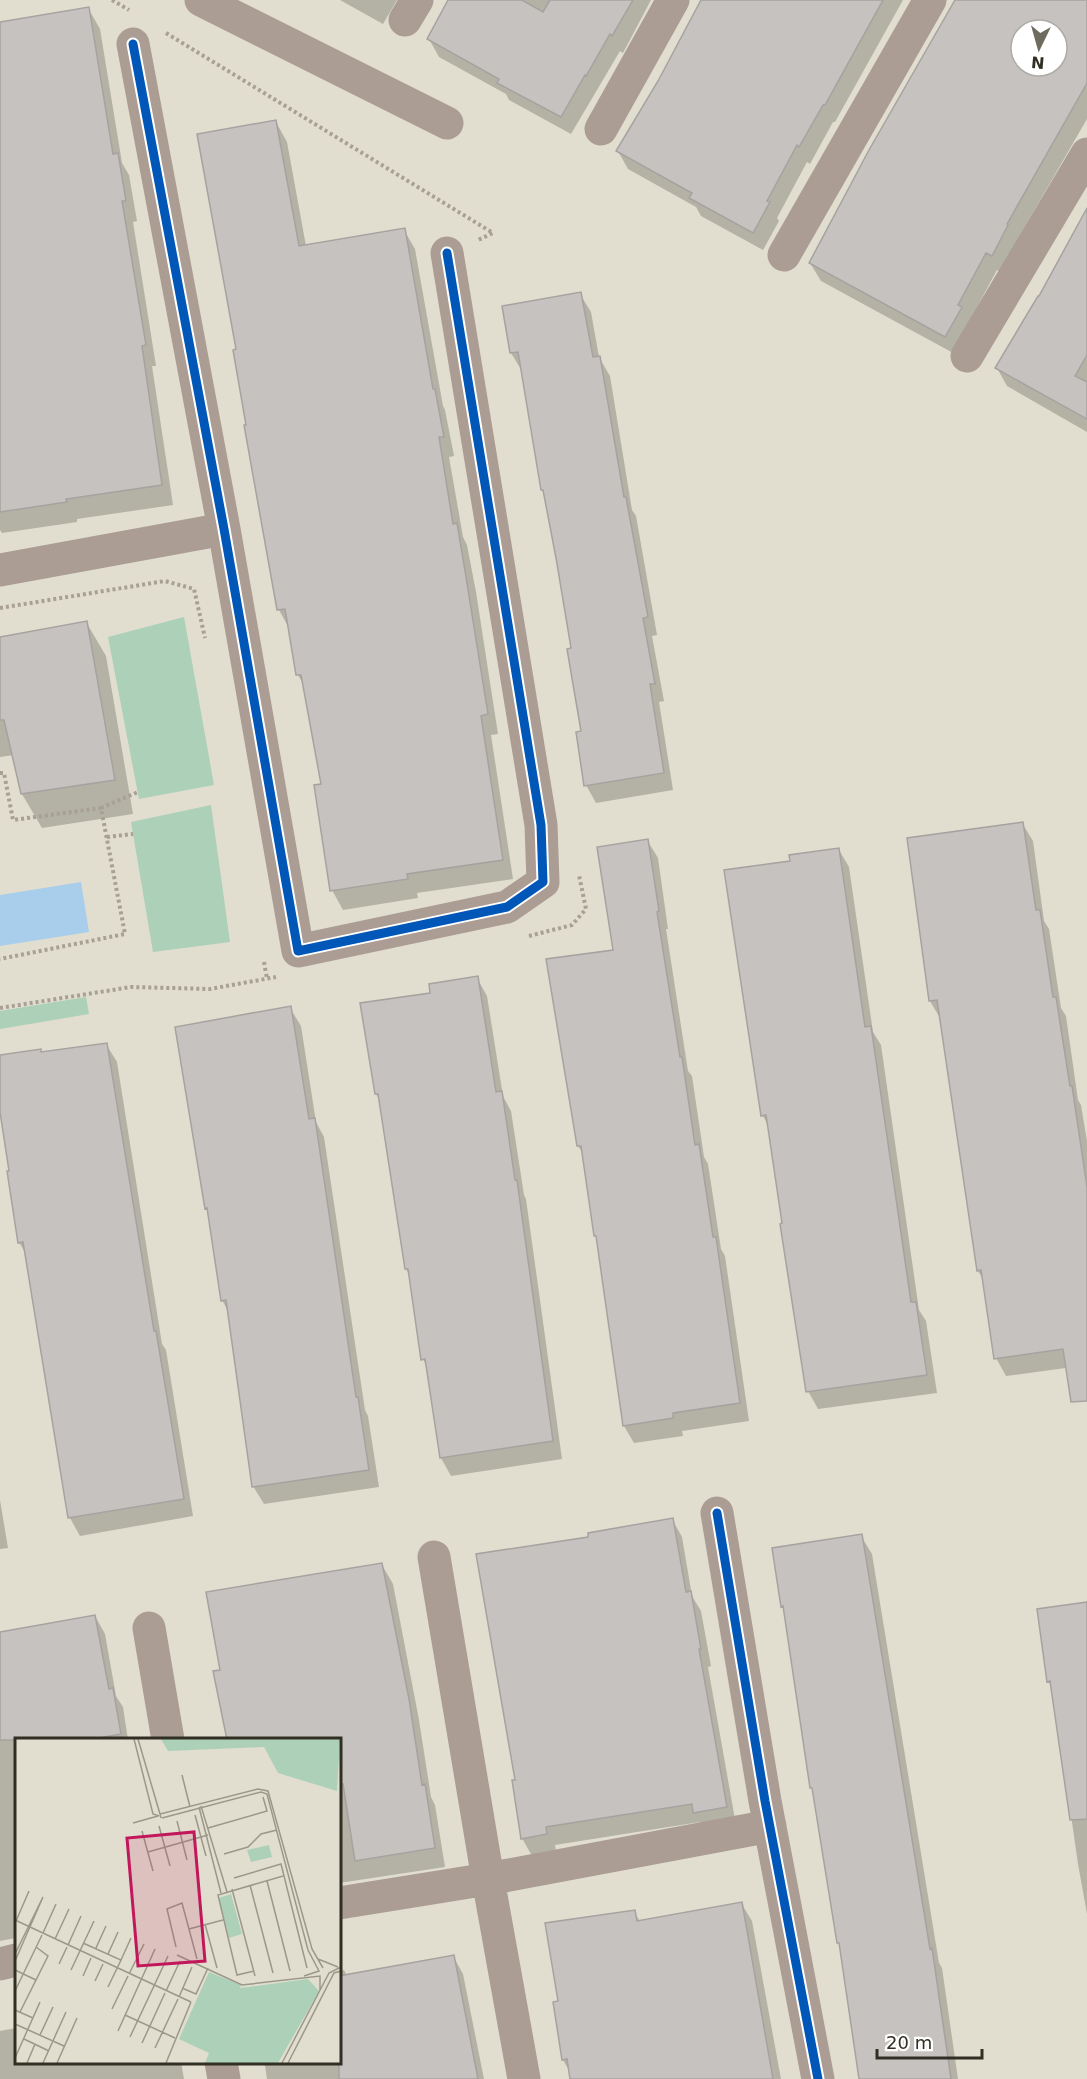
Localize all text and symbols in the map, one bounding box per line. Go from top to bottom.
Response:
north arrow [1009,18,1069,78]
text: N [1030,52,1045,72]
inset map [15,1738,340,2064]
scale bar [877,2022,982,2060]
text: 20 m [886,2032,932,2053]

